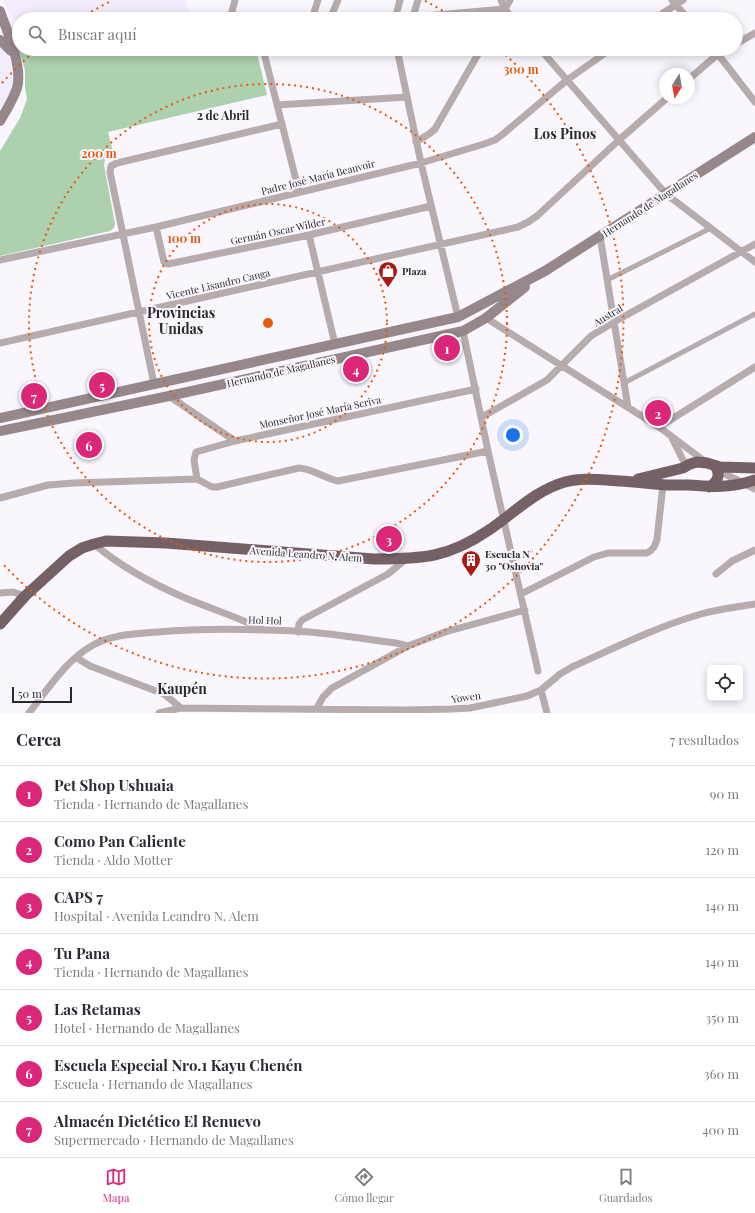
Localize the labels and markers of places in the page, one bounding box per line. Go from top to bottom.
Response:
shop icon: Plaza [377,260,399,288]
place label: Plaza [402,264,427,278]
centre of rings [261,316,275,330]
pin: 1 [434,333,460,363]
pin: 4 [343,354,369,384]
pin: 5 [89,370,115,400]
pin: 7 [21,381,47,411]
pin: 2 [645,398,671,428]
pin: 6 [76,430,102,460]
pin: 3 [376,524,402,554]
place label: Escuela N° 30 "Oshovia" [485,547,543,573]
building icon: Escuela N° 30 "Oshovia" [460,549,482,577]

